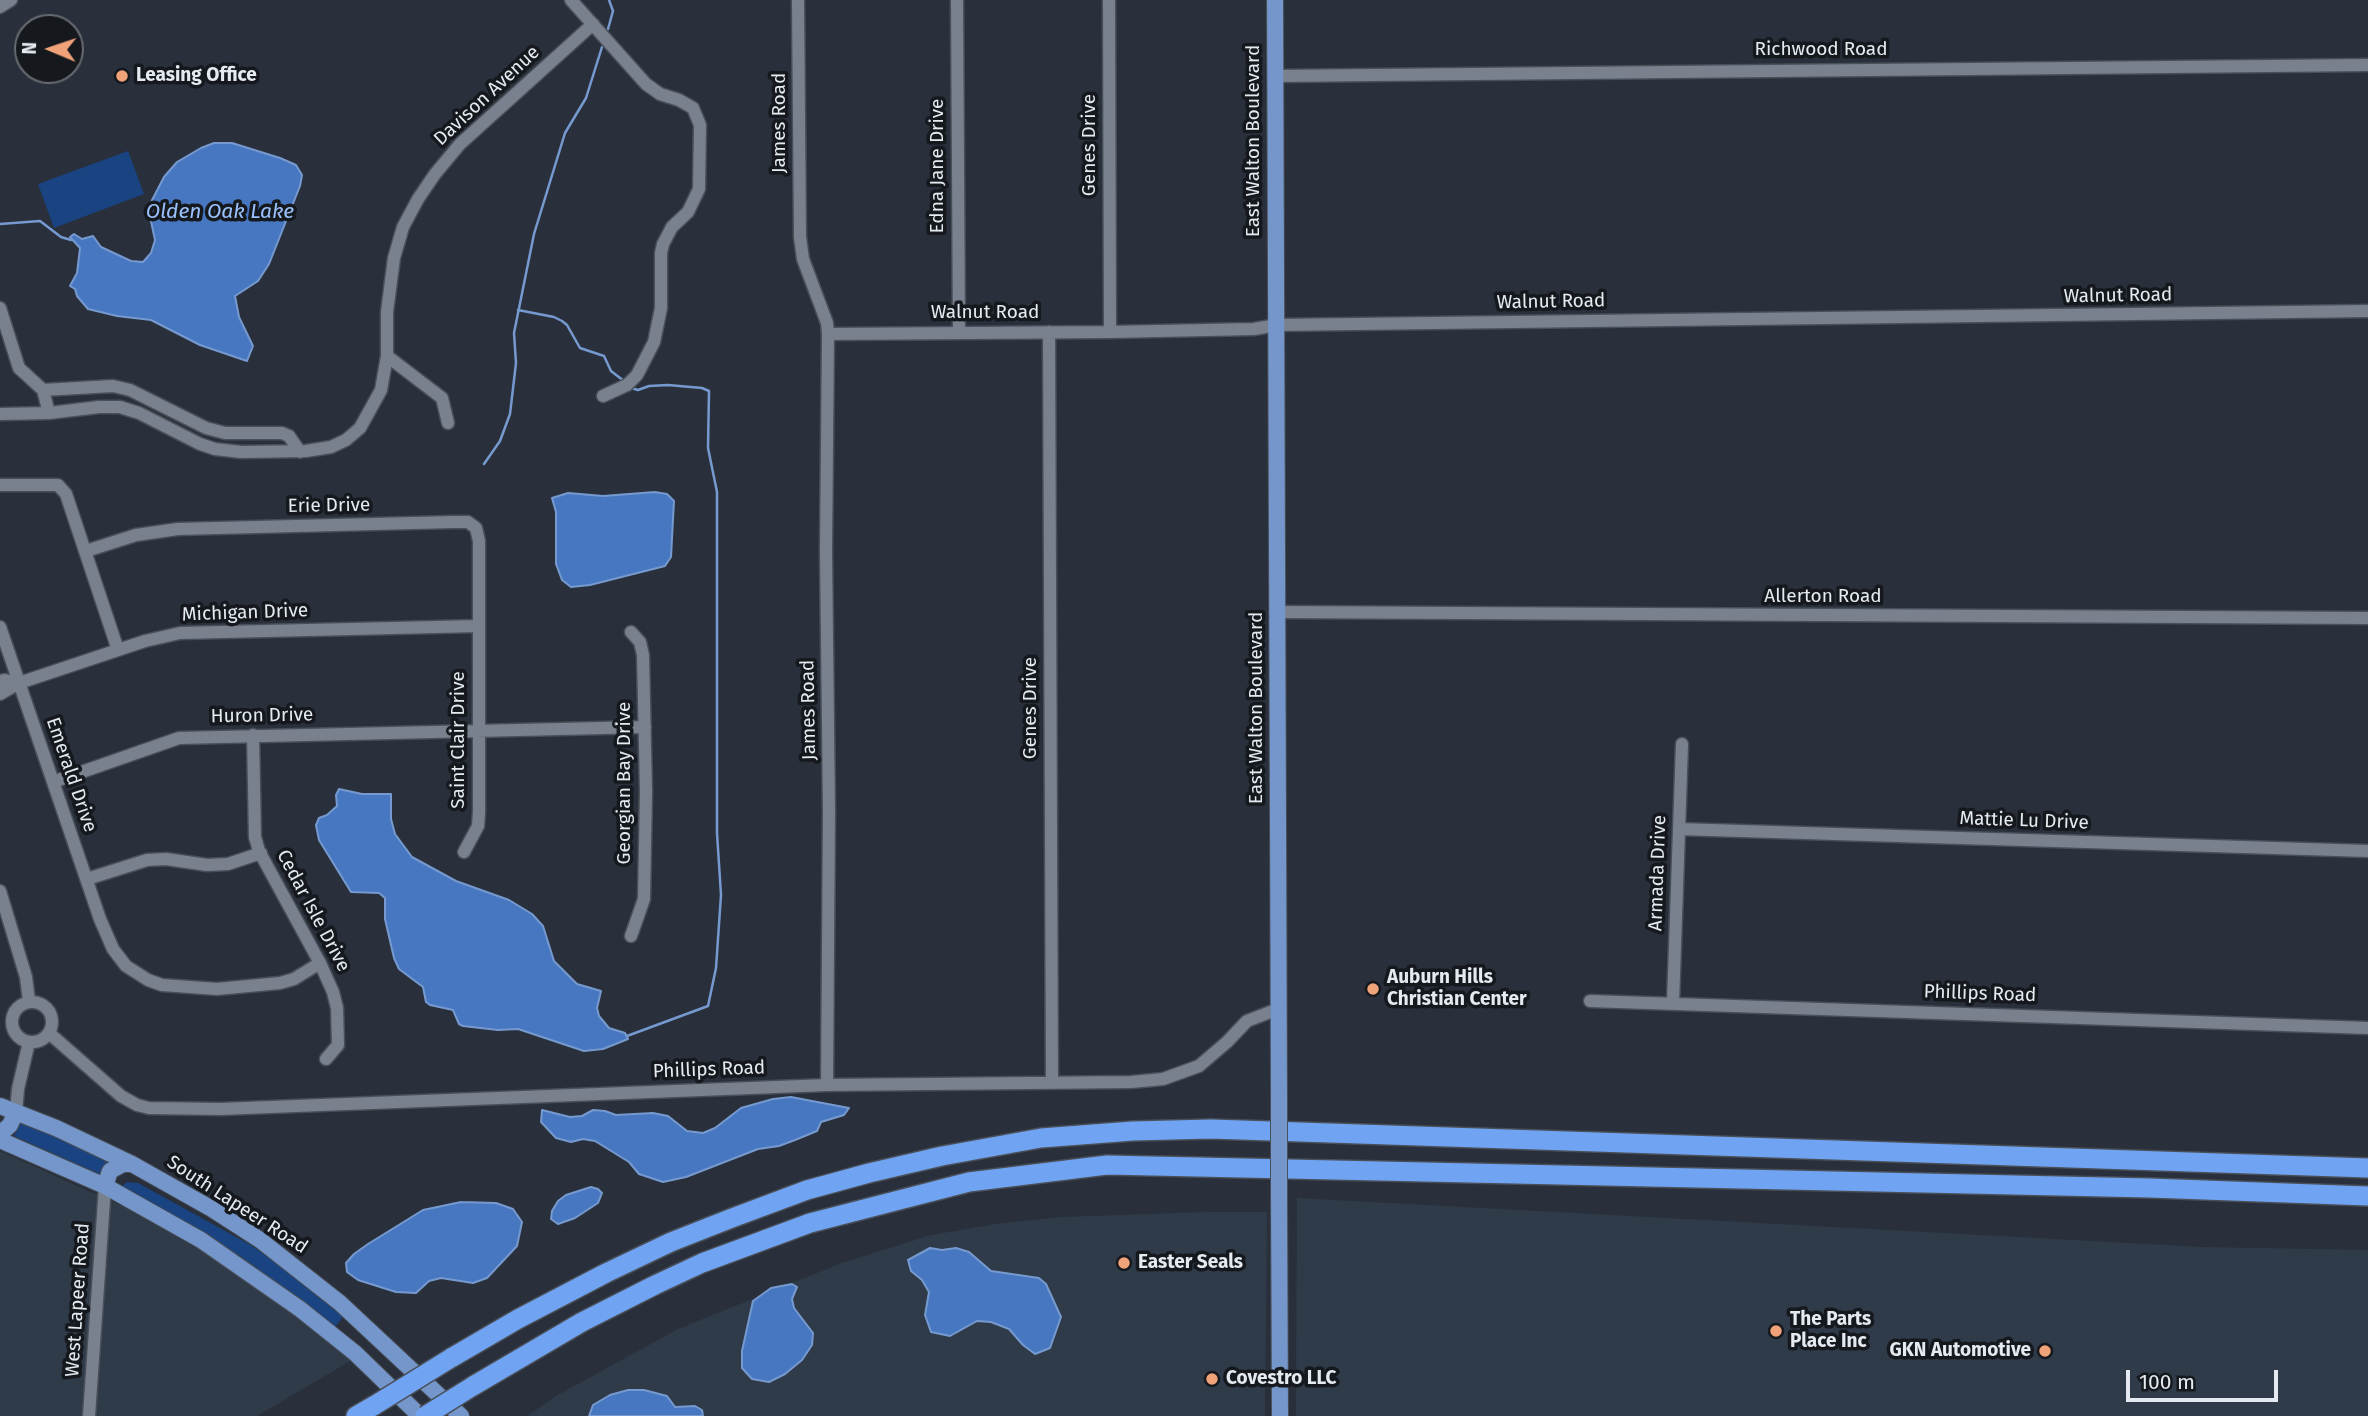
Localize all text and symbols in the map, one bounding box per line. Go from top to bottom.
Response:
north arrow [14,14,84,84]
street label: Richwood Road [1754,39,1888,61]
street label: Davison Avenue [429,41,545,151]
text: N [18,42,41,55]
street label: East Walton Boulevard [1243,45,1265,237]
place label: Leasing Office [136,65,257,87]
marker: Leasing Office [114,68,130,84]
street label: James Road [769,73,791,173]
street label: Genes Drive [1079,94,1101,196]
street label: Edna Jane Drive [927,99,949,233]
water label: Olden Oak Lake [146,199,294,225]
street label: Walnut Road [2063,284,2173,308]
street label: Walnut Road [1496,290,1606,314]
street label: Walnut Road [931,302,1039,324]
street label: Erie Drive [288,494,370,518]
street label: Allerton Road [1764,586,1882,608]
street label: Michigan Drive [181,599,309,627]
street label: East Walton Boulevard [1246,612,1268,804]
street label: Genes Drive [1020,657,1042,759]
street label: James Road [797,660,821,760]
street label: Saint Clair Drive [448,671,470,809]
street label: Georgian Bay Drive [614,702,636,864]
street label: Huron Drive [211,704,313,728]
street label: Emerald Drive [41,715,101,835]
street label: Mattie Lu Drive [1959,807,2089,835]
street label: Armada Drive [1645,815,1671,931]
street label: Cedar Isle Drive [271,846,355,976]
place label: Auburn Hills Christian Center [1387,967,1527,1011]
marker: Auburn Hills Christian Center [1365,981,1381,997]
street label: Phillips Road [1923,981,2037,1007]
street label: Phillips Road [652,1057,766,1083]
street label: South Lapeer Road [162,1151,312,1259]
street label: West Lapeer Road [61,1222,95,1378]
place label: Easter Seals [1138,1252,1243,1274]
marker: Easter Seals [1116,1255,1132,1271]
place label: The Parts Place Inc [1790,1309,1871,1353]
marker: The Parts Place Inc [1768,1323,1784,1339]
place label: GKN Automotive [1890,1340,2031,1362]
marker: GKN Automotive [2037,1343,2053,1359]
scale bar [2130,1356,2282,1400]
place label: Covestro LLC [1226,1368,1336,1390]
text: 100 m [2139,1369,2195,1395]
marker: Covestro LLC [1204,1371,1220,1387]

